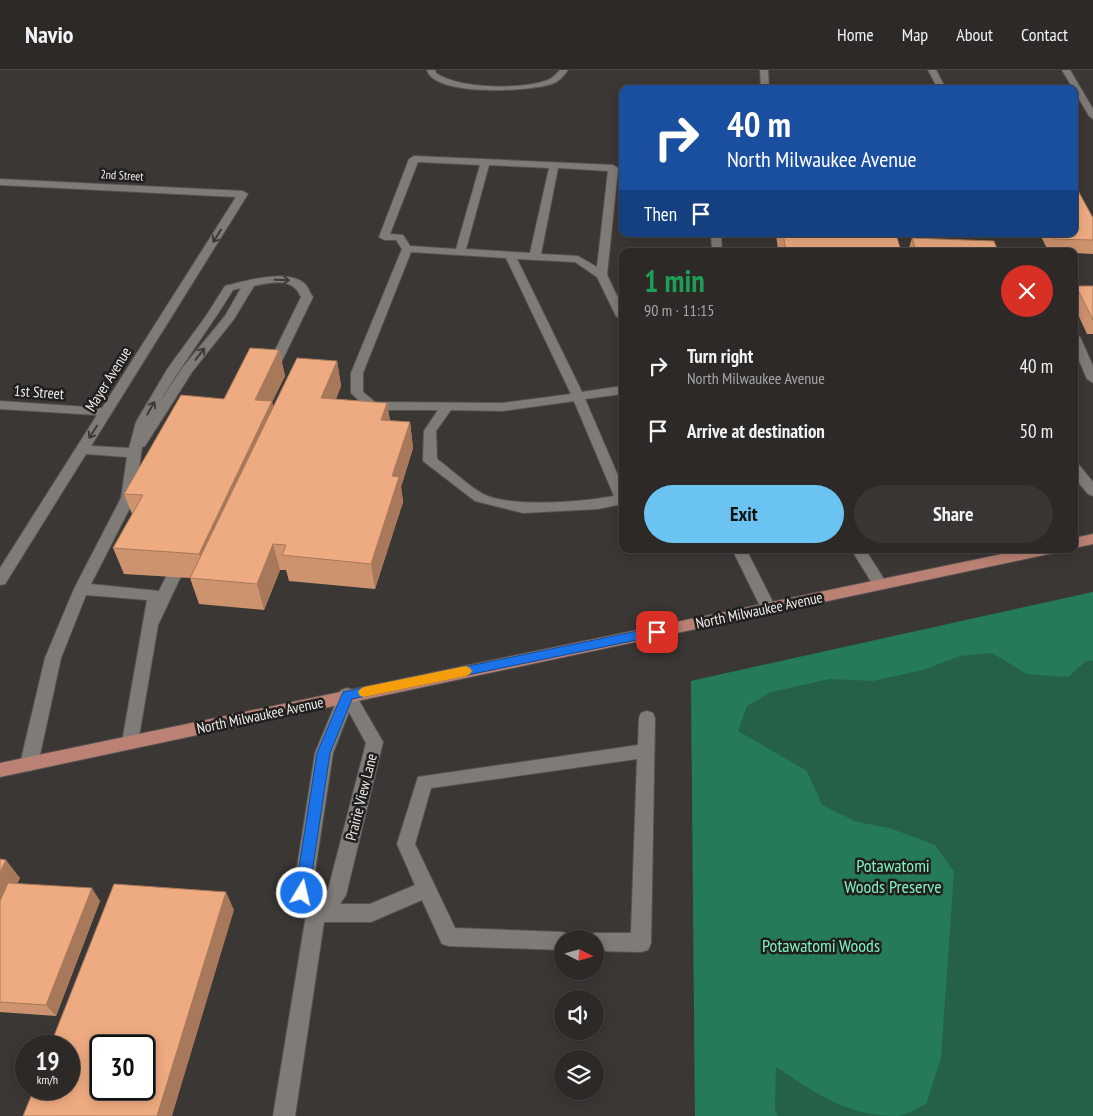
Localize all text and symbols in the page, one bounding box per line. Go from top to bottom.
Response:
text: Navio [25,19,74,50]
text: Home [837,23,874,46]
text: Map [902,23,928,46]
text: About [956,23,993,46]
text: Contact [1021,23,1068,46]
text: 40 m [727,101,791,147]
icon: right [644,105,709,170]
text: North Milwaukee Avenue [727,145,917,173]
street label: 2nd Street [100,166,145,184]
icon: arrive [687,200,715,228]
text: Then [644,202,677,226]
one-way arrow [212,228,222,242]
text: 1 min [644,261,705,300]
button: close [1001,265,1053,317]
one-way arrow [274,276,290,285]
text: 90 m · 11:15 [644,300,715,320]
street label: Mayer Avenue [81,343,135,415]
text: Turn right [687,344,753,368]
one-way arrow [194,348,205,361]
icon: right [644,352,672,380]
text: 40 m [1020,354,1053,378]
text: North Milwaukee Avenue [687,368,825,388]
street label: 1st Street [13,381,65,403]
one-way arrow [146,400,156,415]
icon: arrive [644,417,672,445]
text: Arrive at destination [687,419,825,443]
text: 50 m [1020,419,1053,443]
one-way arrow [88,425,98,439]
button: Exit [644,485,844,543]
button: Share [854,485,1053,543]
street label: North Milwaukee Avenue [694,587,824,633]
pin [636,611,678,653]
icon: arrive [643,618,671,646]
street label: North Milwaukee Avenue [195,692,325,738]
street label: Prairie View Lane [341,752,381,842]
park label: Potawatomi Woods Preserve [844,854,942,898]
position arrow [275,866,327,918]
north arrow [554,930,604,980]
map controls [554,930,604,1100]
park label: Potawatomi Woods [762,934,880,957]
button: sound [554,990,604,1040]
speed limit sign: 30 [90,1035,155,1100]
text: 19 [36,1045,59,1077]
button: layers [554,1050,604,1100]
text: km/h [37,1072,58,1087]

